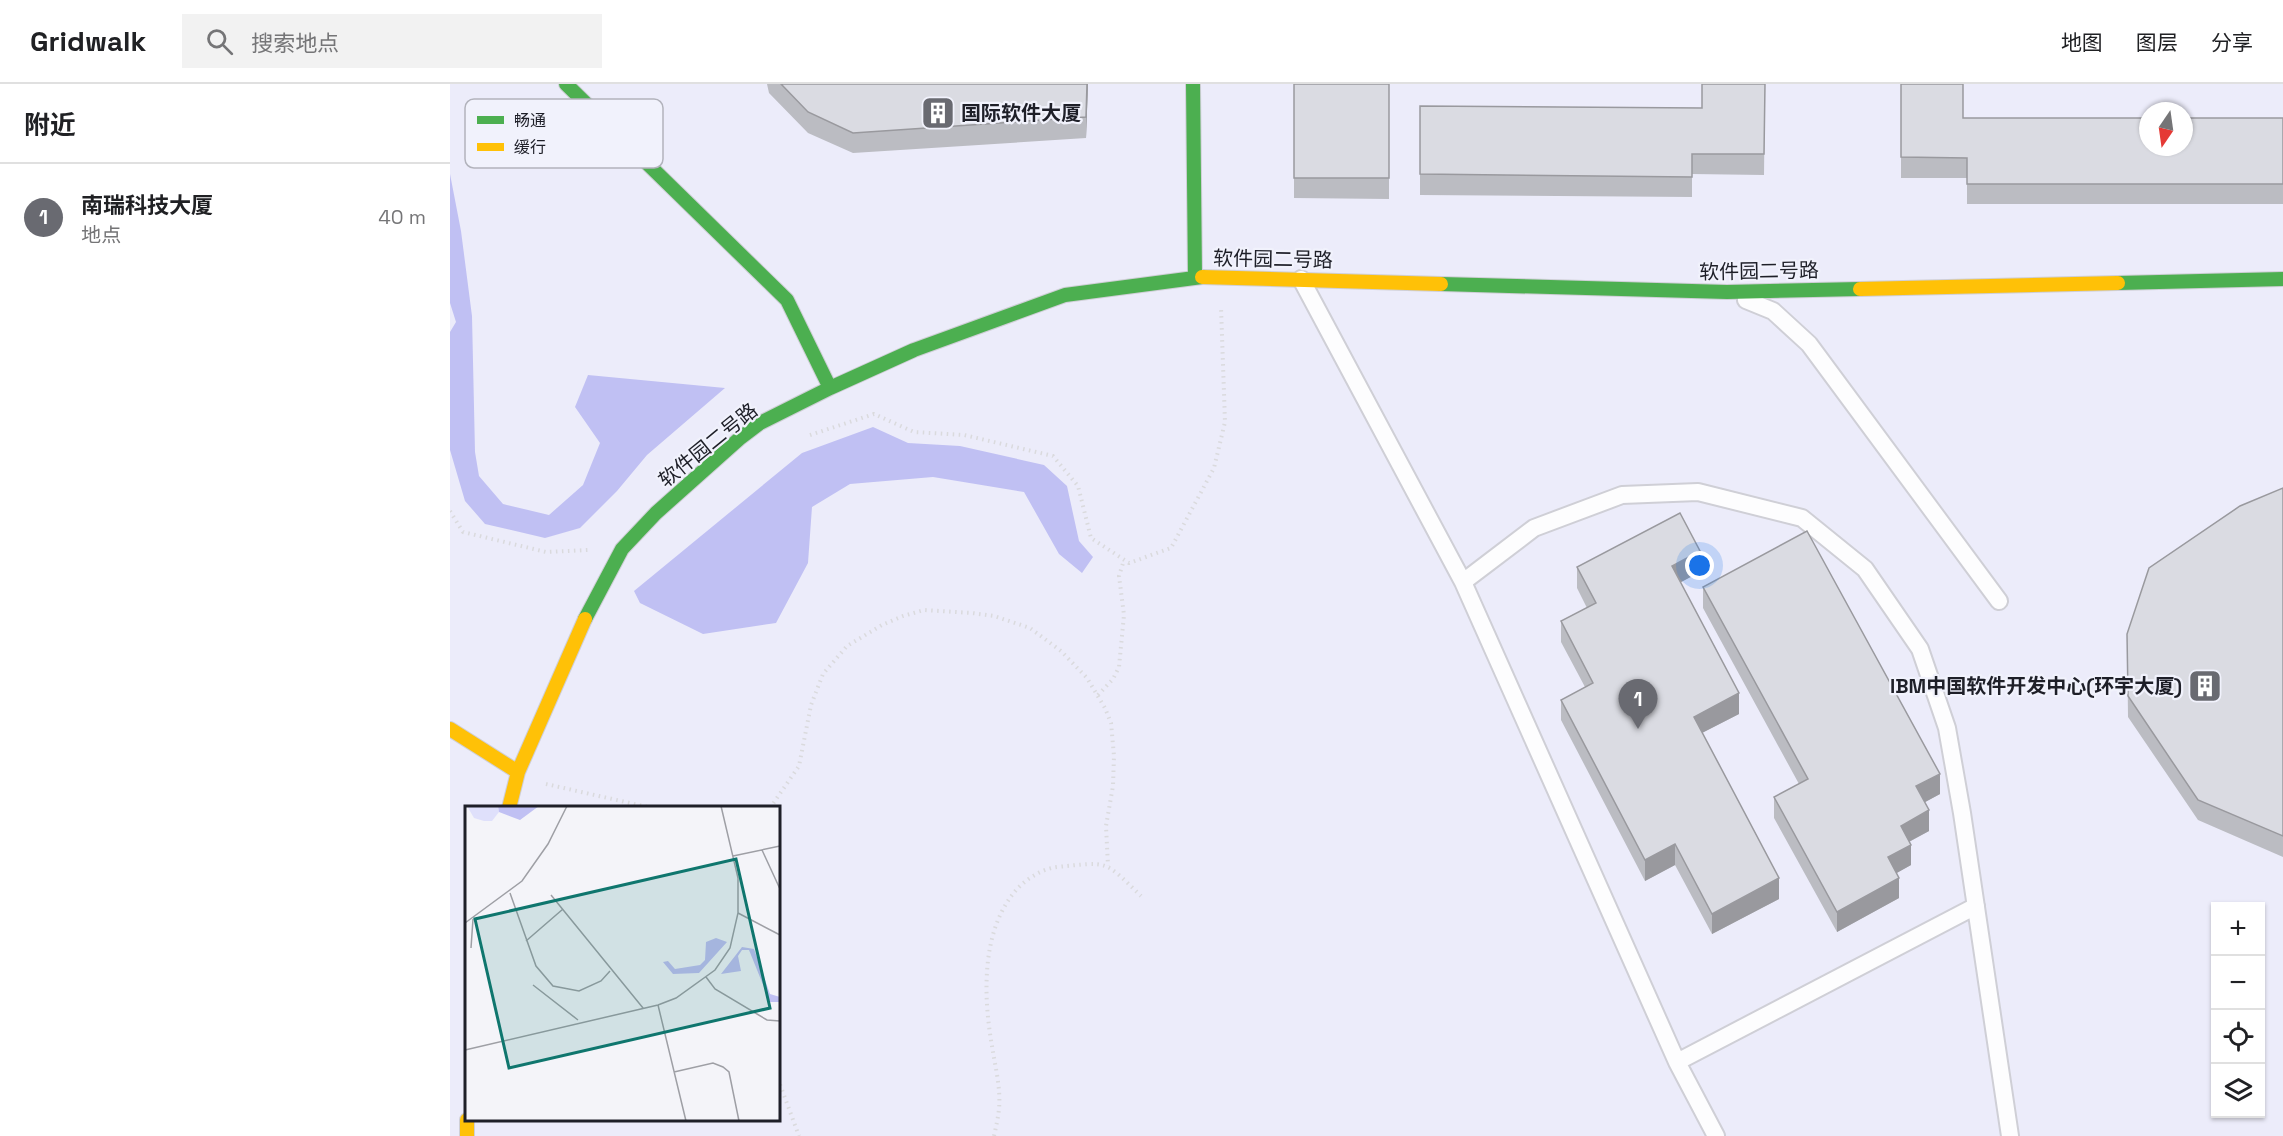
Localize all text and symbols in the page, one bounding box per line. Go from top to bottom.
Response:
search box [182,14,602,68]
text: Gridwalk [30,23,146,59]
icon: search [203,25,236,58]
text: 搜索地点 [251,29,339,57]
text: 地图 [2061,29,2103,56]
text: 图层 [2136,29,2178,56]
text: 分享 [2211,29,2253,56]
building icon: 国际软件大厦 [920,95,956,131]
legend [465,99,663,168]
place label: 国际软件大厦 [961,100,1081,126]
north arrow [2139,102,2193,156]
text: 附近 [24,108,76,142]
text: 畅通 [514,110,546,131]
text: 缓行 [514,137,546,158]
text: 南瑞科技大厦 [81,191,213,219]
text: 1 [39,204,48,230]
text: 40 m [378,204,426,230]
text: 地点 [81,222,121,248]
street label: 软件园二号路 [1213,245,1333,273]
street label: 软件园二号路 [1699,257,1819,285]
street label: 软件园二号路 [653,397,763,493]
your location [1685,551,1714,580]
building icon: IBM中国软件开发中心(环宇大厦) [2187,668,2223,704]
place label: IBM中国软件开发中心(环宇大厦) [1890,673,2182,699]
pin: 1 [1618,680,1658,729]
inset map [465,806,780,1121]
map controls [2211,902,2265,1118]
button: + [2211,902,2265,956]
button: − [2211,956,2265,1010]
button: locate [2211,1010,2265,1064]
button: layers [2211,1064,2265,1118]

